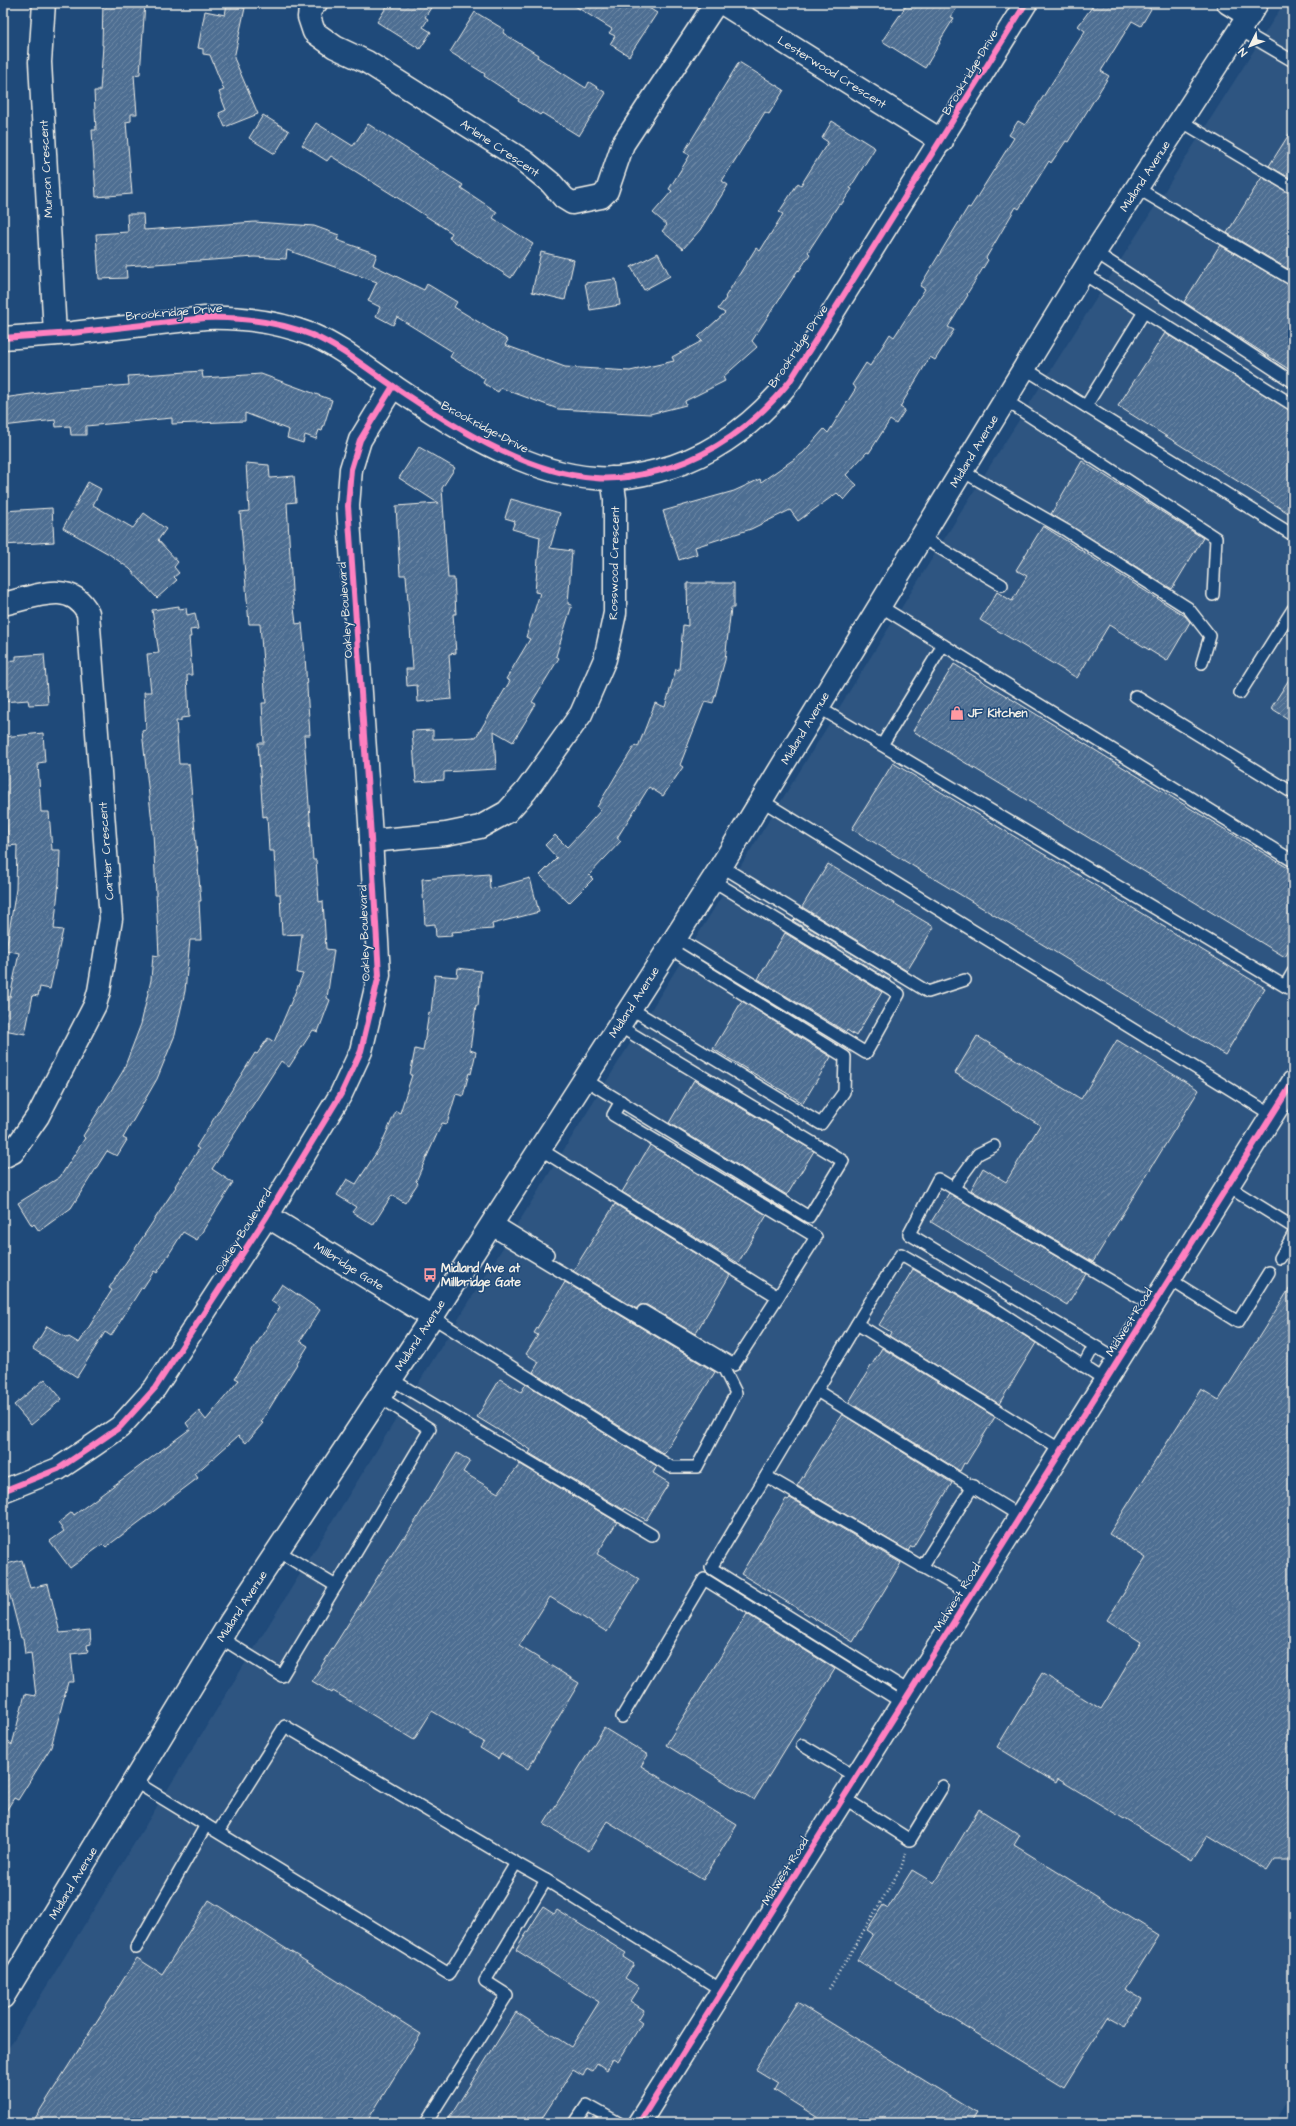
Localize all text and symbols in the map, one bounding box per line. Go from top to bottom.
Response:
street label: Brookridge Drive [938,26,1004,119]
north arrow [1230,26,1270,66]
street label: Lesterwood Crescent [774,32,890,113]
text: N [1235,45,1251,60]
street label: Arlene Crescent [457,115,543,181]
street label: Munson Crescent [35,119,58,218]
street label: Midland Avenue [1116,137,1175,215]
street label: Brookridge Drive [125,300,224,326]
street label: Brookridge Drive [764,301,834,392]
street label: Brookridge Drive [437,397,532,459]
street label: Midland Avenue [946,411,1003,491]
street label: Rosswood Crescent [605,506,624,620]
street label: Oakley Boulevard [334,561,358,659]
street label: Midland Avenue [777,688,834,768]
shop icon: JF Kitchen [949,705,965,721]
place label: JF Kitchen [967,705,1027,722]
street label: Cartier Crescent [95,801,118,901]
street label: Oakley Boulevard [354,885,376,981]
street label: Midland Avenue [605,963,664,1041]
street label: Oakley Boulevard [211,1186,277,1277]
street label: Millbridge Gate [310,1238,388,1296]
place label: Midland Ave at Millbridge Gate [441,1260,522,1293]
bus stop icon: Midland Ave at Millbridge Gate [422,1267,438,1283]
street label: Midwest Road [1102,1285,1157,1360]
street label: Midland Avenue [391,1296,450,1374]
street label: Midwest Road [930,1560,985,1635]
street label: Midland Avenue [213,1567,272,1645]
street label: Midwest Road [758,1834,813,1909]
street label: Midland Avenue [45,1843,102,1923]

